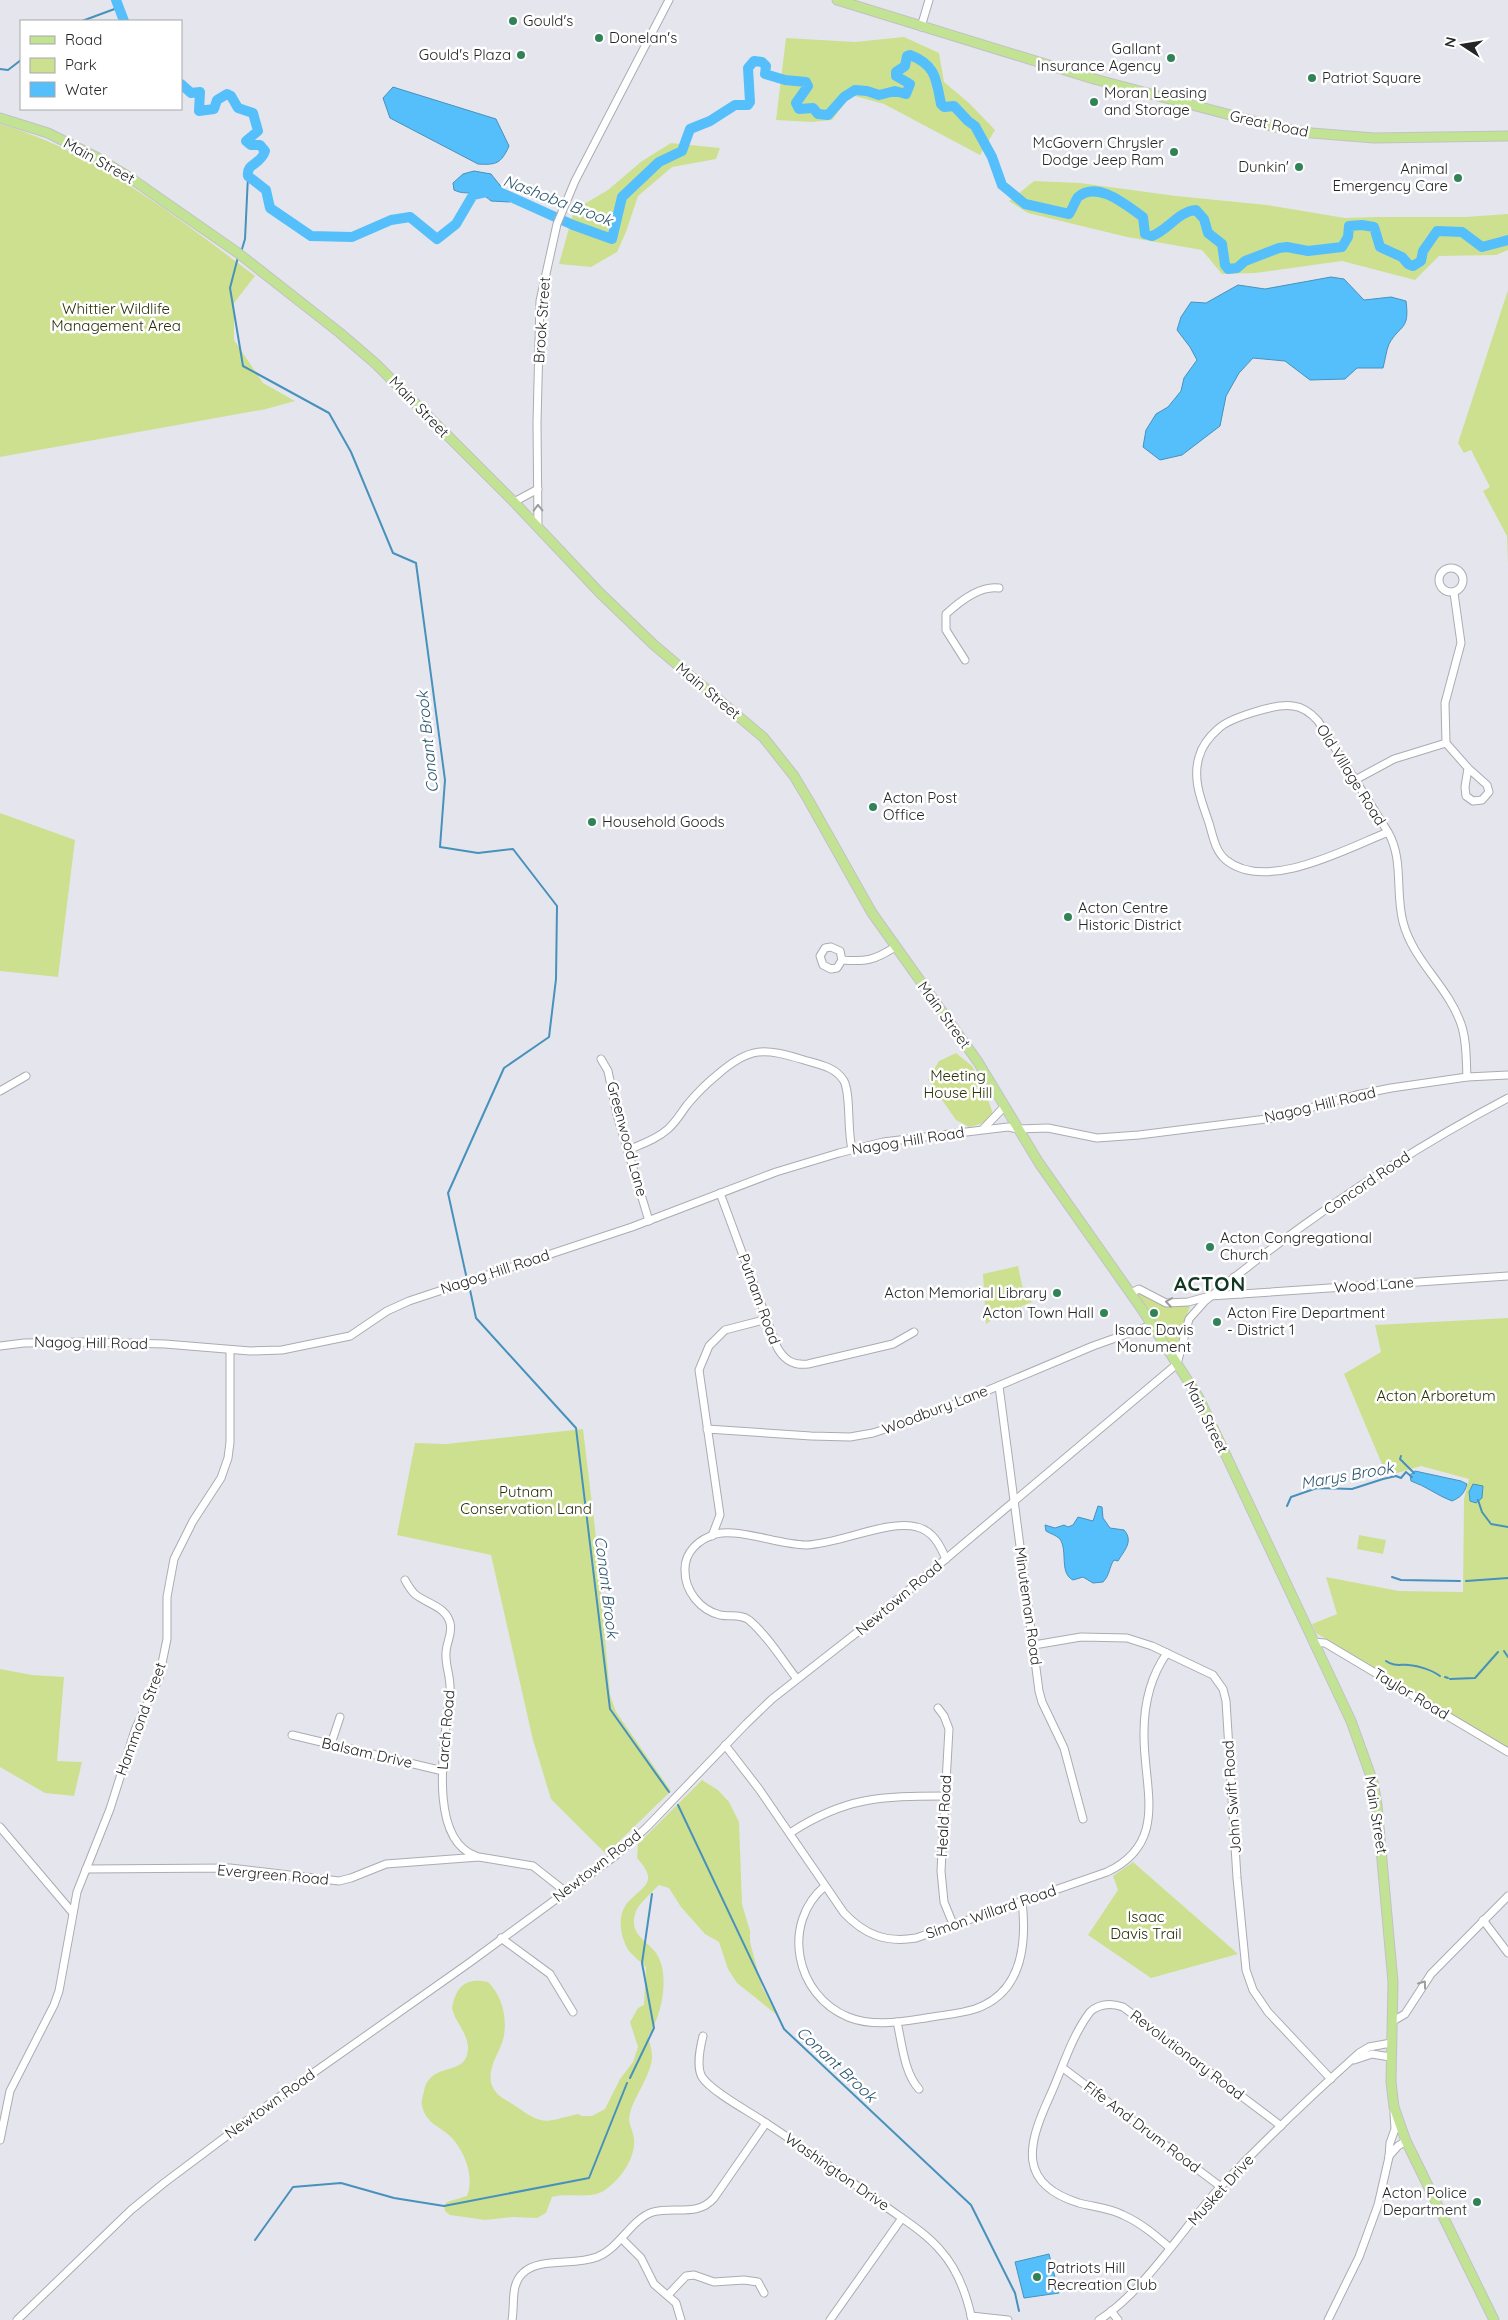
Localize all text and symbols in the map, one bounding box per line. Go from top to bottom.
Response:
place label: Gould's [523,11,573,30]
marker: Gould's [507,15,519,27]
legend [20,20,182,110]
north arrow [1438,20,1488,70]
place label: Donelan's [609,28,677,47]
text: Road [65,30,102,49]
marker: Donelan's [593,32,605,44]
text: N [1440,35,1460,49]
place label: Gallant Insurance Agency [1037,39,1161,75]
place label: Gould's Plaza [419,45,511,64]
marker: Gould's Plaza [515,49,527,61]
marker: Gallant Insurance Agency [1165,52,1177,64]
text: Park [65,55,97,74]
place label: Patriot Square [1322,68,1421,87]
marker: Patriot Square [1306,72,1318,84]
text: Water [65,80,108,99]
place label: Moran Leasing and Storage [1104,83,1207,119]
marker: Moran Leasing and Storage [1088,96,1100,108]
street label: Great Road [1228,106,1310,141]
street label: Main Street [60,133,138,188]
place label: McGovern Chrysler Dodge Jeep Ram [1032,133,1164,169]
marker: McGovern Chrysler Dodge Jeep Ram [1168,146,1180,158]
place label: Dunkin' [1238,157,1289,176]
place label: Animal Emergency Care [1332,159,1448,195]
marker: Dunkin' [1293,161,1305,173]
water label: Nashoba Brook [501,170,617,231]
marker: Animal Emergency Care [1452,172,1464,184]
street label: Brook Street [529,276,554,364]
park label: Whittier Wildlife Management Area [51,299,181,335]
street label: Main Street [385,372,453,441]
one-way arrow [533,504,543,512]
street label: Main Street [672,658,744,723]
water label: Conant Brook [412,689,442,794]
street label: Old Village Road [1313,721,1390,829]
place label: Acton Post Office [883,788,957,824]
marker: Acton Post Office [867,801,879,813]
place label: Household Goods [602,812,725,831]
marker: Household Goods [586,816,598,828]
place label: Acton Centre Historic District [1078,898,1182,934]
marker: Acton Centre Historic District [1062,911,1074,923]
street label: Main Street [914,977,975,1052]
park label: Meeting House Hill [924,1066,992,1102]
street label: Greenwood Lane [603,1079,652,1198]
street label: Nagog Hill Road [1262,1082,1377,1127]
street label: Nagog Hill Road [850,1122,966,1159]
street label: Concord Road [1320,1147,1414,1218]
place label: Acton Congregational Church [1220,1228,1372,1264]
marker: Acton Congregational Church [1204,1241,1216,1253]
street label: Nagog Hill Road [438,1245,552,1298]
street label: Putnam Road [734,1251,785,1347]
district label: ACTON [1174,1271,1246,1296]
street label: Wood Lane [1334,1272,1414,1297]
place label: Acton Memorial Library [884,1283,1047,1302]
marker: Acton Memorial Library [1051,1287,1063,1299]
one-way arrow [1164,1297,1172,1308]
place label: Acton Town Hall [983,1303,1094,1322]
place label: Acton Fire Department - District 1 [1227,1303,1385,1339]
marker: Acton Town Hall [1098,1307,1110,1319]
marker: Isaac Davis Monument [1148,1307,1160,1319]
marker: Acton Fire Department - District 1 [1211,1316,1223,1328]
place label: Isaac Davis Monument [1115,1320,1193,1356]
street label: Nagog Hill Road [34,1332,148,1353]
street label: Main Street [1180,1378,1233,1456]
street label: Woodbury Lane [879,1381,990,1438]
park label: Acton Arboretum [1376,1386,1496,1405]
water label: Marys Brook [1299,1457,1396,1493]
park label: Putnam Conservation Land [460,1482,592,1518]
water label: Conant Brook [591,1535,623,1640]
street label: Minuteman Road [1011,1546,1046,1666]
street label: Newtown Road [852,1556,946,1639]
street label: Hammond Street [111,1660,170,1778]
street label: Taylor Road [1370,1664,1452,1724]
street label: Larch Road [433,1689,458,1771]
street label: Balsam Drive [320,1733,414,1772]
street label: John Swift Road [1218,1740,1245,1854]
street label: Heald Road [932,1774,955,1857]
street label: Main Street [1361,1775,1392,1855]
street label: Newtown Road [549,1825,645,1906]
street label: Evergreen Road [216,1860,330,1889]
street label: Simon Willard Road [923,1880,1059,1943]
park label: Isaac Davis Trail [1110,1907,1182,1943]
one-way arrow [1417,1981,1426,1990]
street label: Revolutionary Road [1127,2006,1248,2104]
water label: Conant Brook [793,2022,882,2107]
street label: Newtown Road [221,2065,318,2143]
street label: Fife And Drum Road [1080,2077,1204,2177]
street label: Washington Drive [781,2128,893,2215]
street label: Musket Drive [1184,2150,1258,2229]
place label: Acton Police Department [1382,2183,1467,2219]
marker: Acton Police Department [1471,2196,1483,2208]
place label: Patriots Hill Recreation Club [1047,2258,1157,2294]
marker: Patriots Hill Recreation Club [1031,2271,1043,2283]

